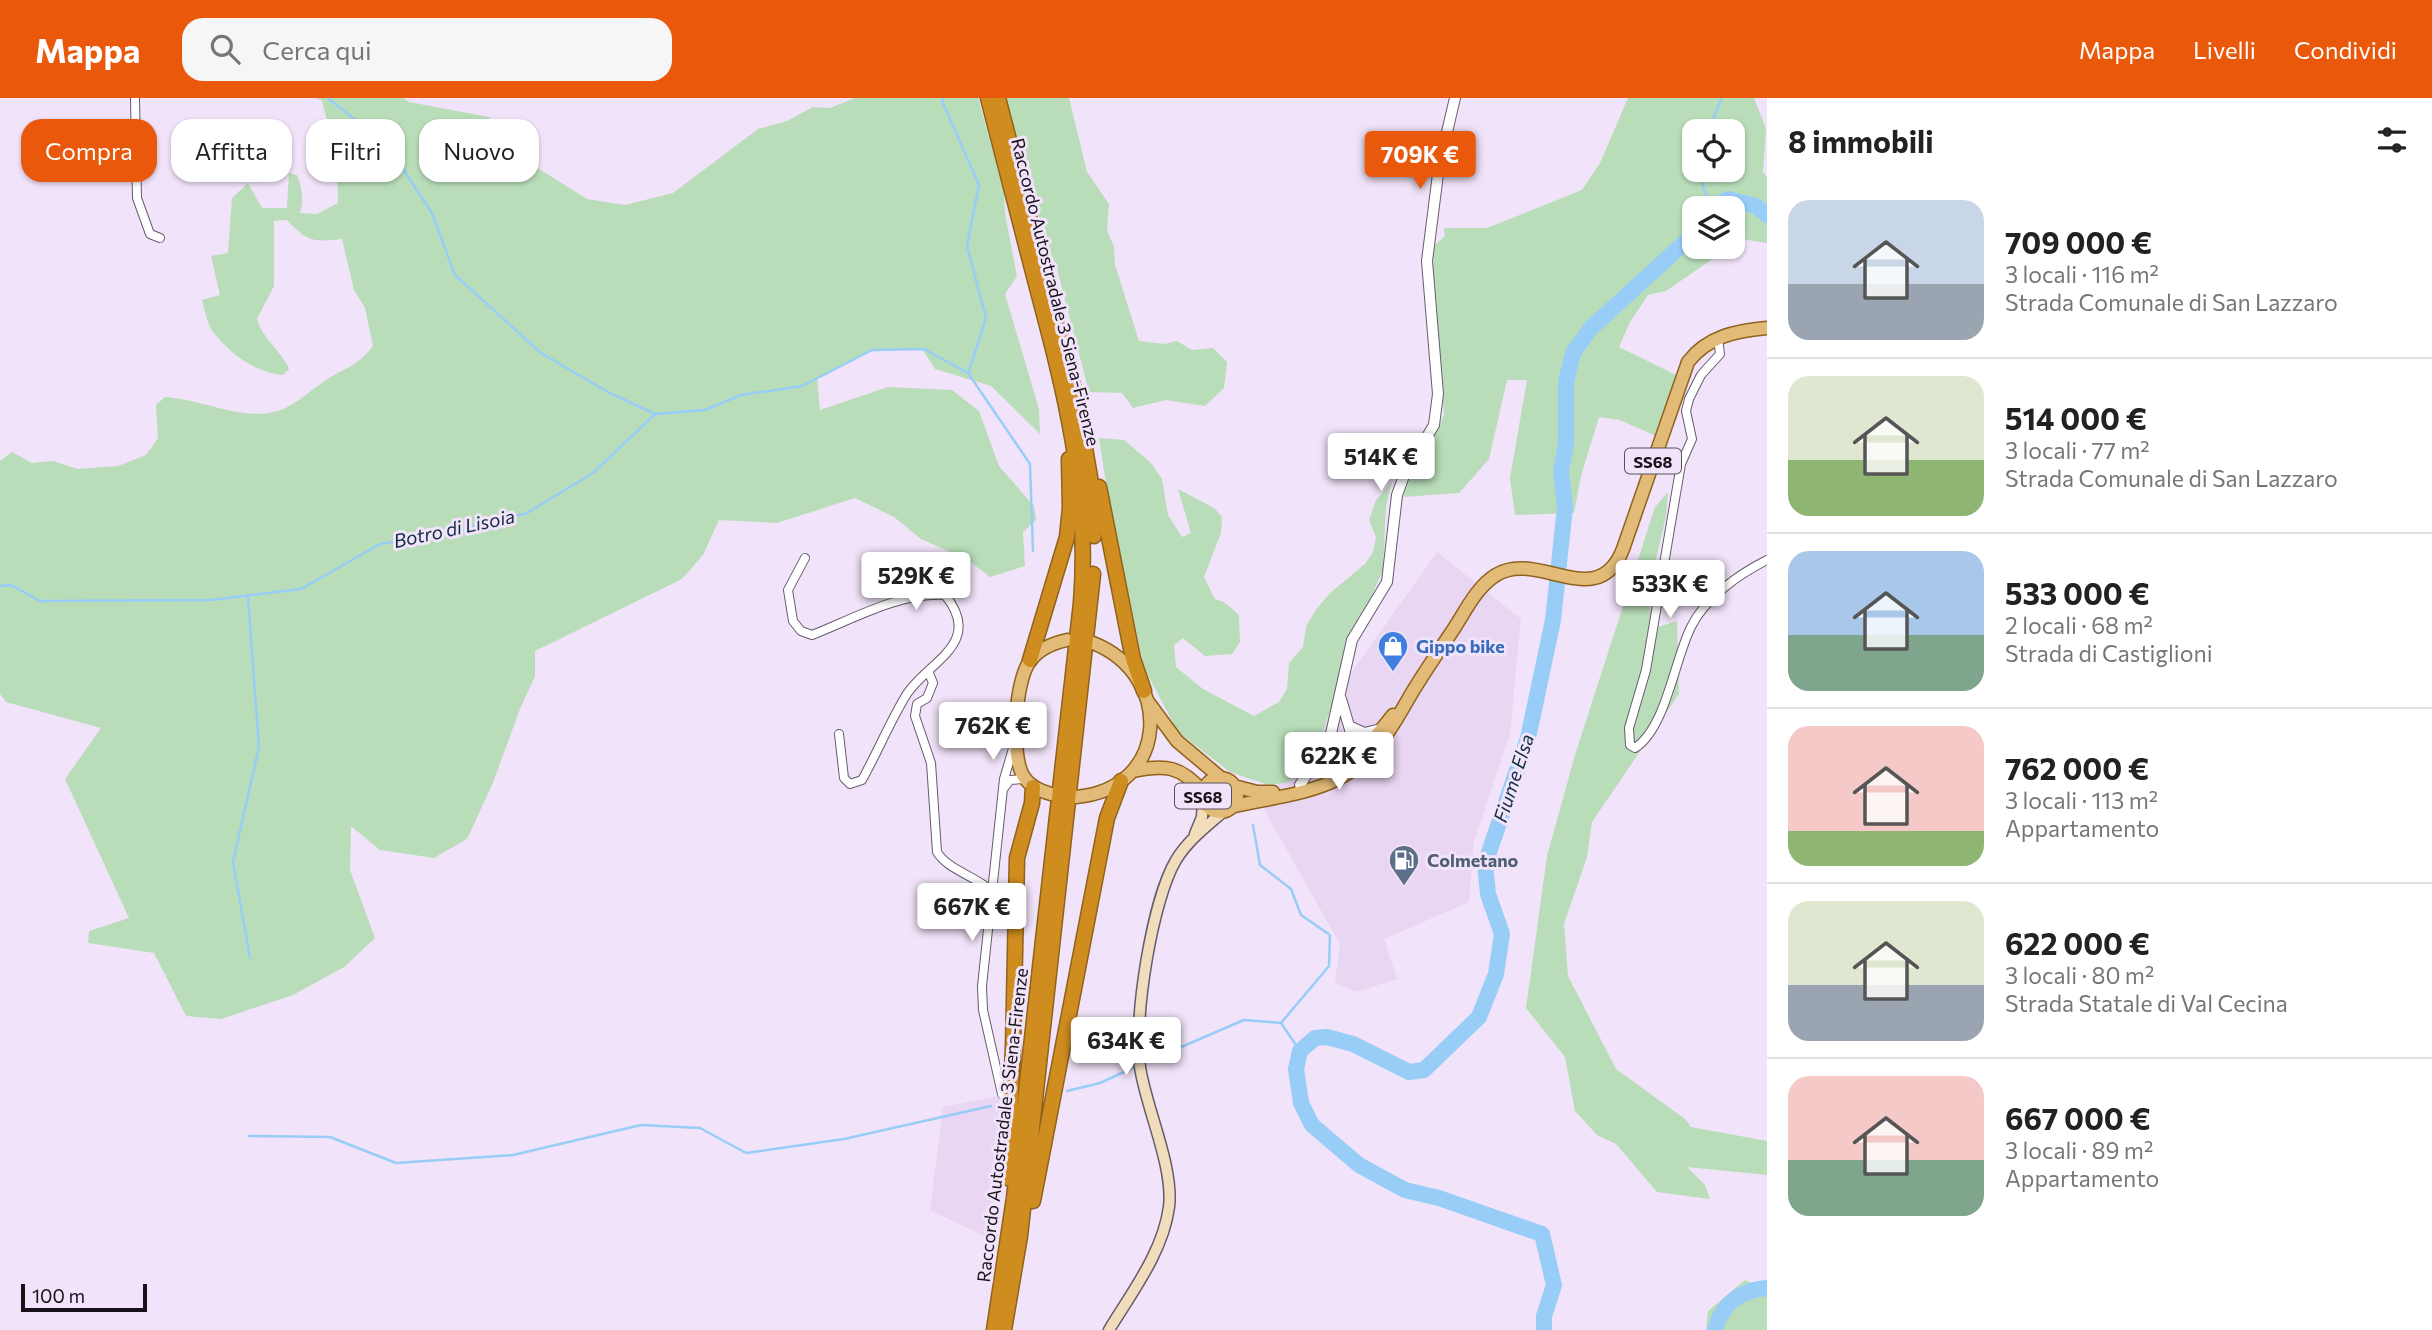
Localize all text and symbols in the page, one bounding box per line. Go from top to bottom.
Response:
search box [182,18,672,81]
text: Mappa [35,29,140,70]
icon: search [206,30,244,68]
text: Cerca qui [262,34,372,65]
text: Mappa [2079,35,2155,64]
text: Livelli [2193,35,2256,64]
text: Condividi [2294,35,2397,64]
chip: Compra [21,119,157,182]
chip: Affitta [171,119,292,182]
chip: Filtri [306,119,405,182]
chip: Nuovo [419,119,539,182]
map controls [1682,119,1745,259]
button: locate [1682,119,1745,182]
icon: filters [2373,121,2411,159]
text: 8 immobili [1788,122,1934,159]
pin: 709K € [1363,132,1477,191]
street label: Raccordo Autostradale 3 Siena-Firenze [1007,136,1105,448]
text: 709K € [1381,140,1459,168]
button: layers [1682,196,1745,259]
text: 709 000 € [2005,223,2152,260]
icon: home [1844,228,1928,312]
text: 3 locali · 116 m² [2005,260,2159,288]
text: Strada Comunale di San Lazzaro [2005,288,2338,316]
text: 514 000 € [2005,399,2147,436]
icon: home [1844,404,1928,488]
pin: 514K € [1324,434,1438,493]
text: 3 locali · 77 m² [2005,436,2150,464]
text: 514K € [1344,442,1418,470]
road number: SS68 [1625,448,1681,474]
text: Strada Comunale di San Lazzaro [2005,464,2338,492]
water label: Botro di Lisoia [391,504,517,552]
pin: 529K € [859,552,973,612]
pin: 533K € [1613,560,1727,620]
text: 529K € [877,561,955,589]
text: 533K € [1632,569,1708,597]
text: 533 000 € [2005,574,2150,611]
icon: home [1844,579,1928,663]
text: 2 locali · 68 m² [2005,611,2153,639]
shop icon: Gippo bike [1376,629,1410,673]
place label: Gippo bike [1416,635,1505,657]
text: Strada di Castiglioni [2005,639,2213,667]
pin: 762K € [936,702,1050,762]
text: 762K € [955,711,1031,739]
water label: Fiume Elsa [1488,731,1538,825]
pin: 622K € [1282,732,1396,792]
text: 622K € [1301,741,1377,769]
text: 762 000 € [2005,749,2149,786]
icon: home [1844,754,1928,838]
road number: SS68 [1175,783,1231,808]
text: 3 locali · 113 m² [2005,786,2158,814]
text: Appartamento [2005,814,2159,842]
fuel station icon: Colmetano [1387,843,1421,887]
place label: Colmetano [1427,849,1519,871]
pin: 667K € [915,884,1029,943]
text: 667K € [933,892,1011,920]
text: 622 000 € [2005,924,2150,961]
icon: home [1844,929,1928,1013]
text: 3 locali · 80 m² [2005,961,2154,989]
street label: Raccordo Autostradale 3 Siena-Firenze [972,967,1032,1283]
text: Strada Statale di Val Cecina [2005,989,2288,1017]
pin: 634K € [1069,1018,1183,1077]
text: 634K € [1087,1026,1165,1054]
text: 667 000 € [2005,1099,2151,1136]
icon: home [1844,1104,1928,1188]
text: 3 locali · 89 m² [2005,1136,2153,1164]
text: Appartamento [2005,1164,2159,1192]
scale bar [21,1281,147,1313]
text: 100 m [32,1284,85,1307]

